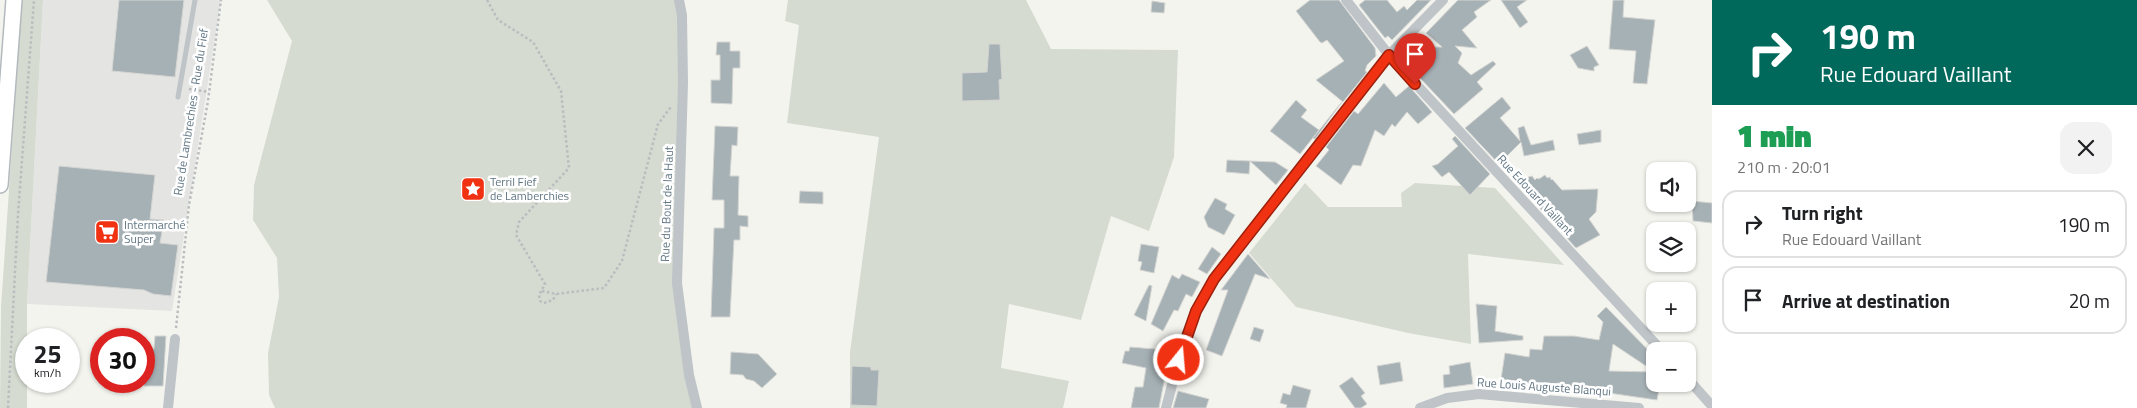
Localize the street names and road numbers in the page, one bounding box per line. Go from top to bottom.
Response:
street label: Rue de Lambrechies - Rue du Fief [168,27,213,197]
street label: Rue du Bout de la Haut [655,145,678,262]
street label: Rue Edouard Vaillant [1493,150,1578,240]
street label: Rue Louis Auguste Blanqui [1476,372,1612,401]

